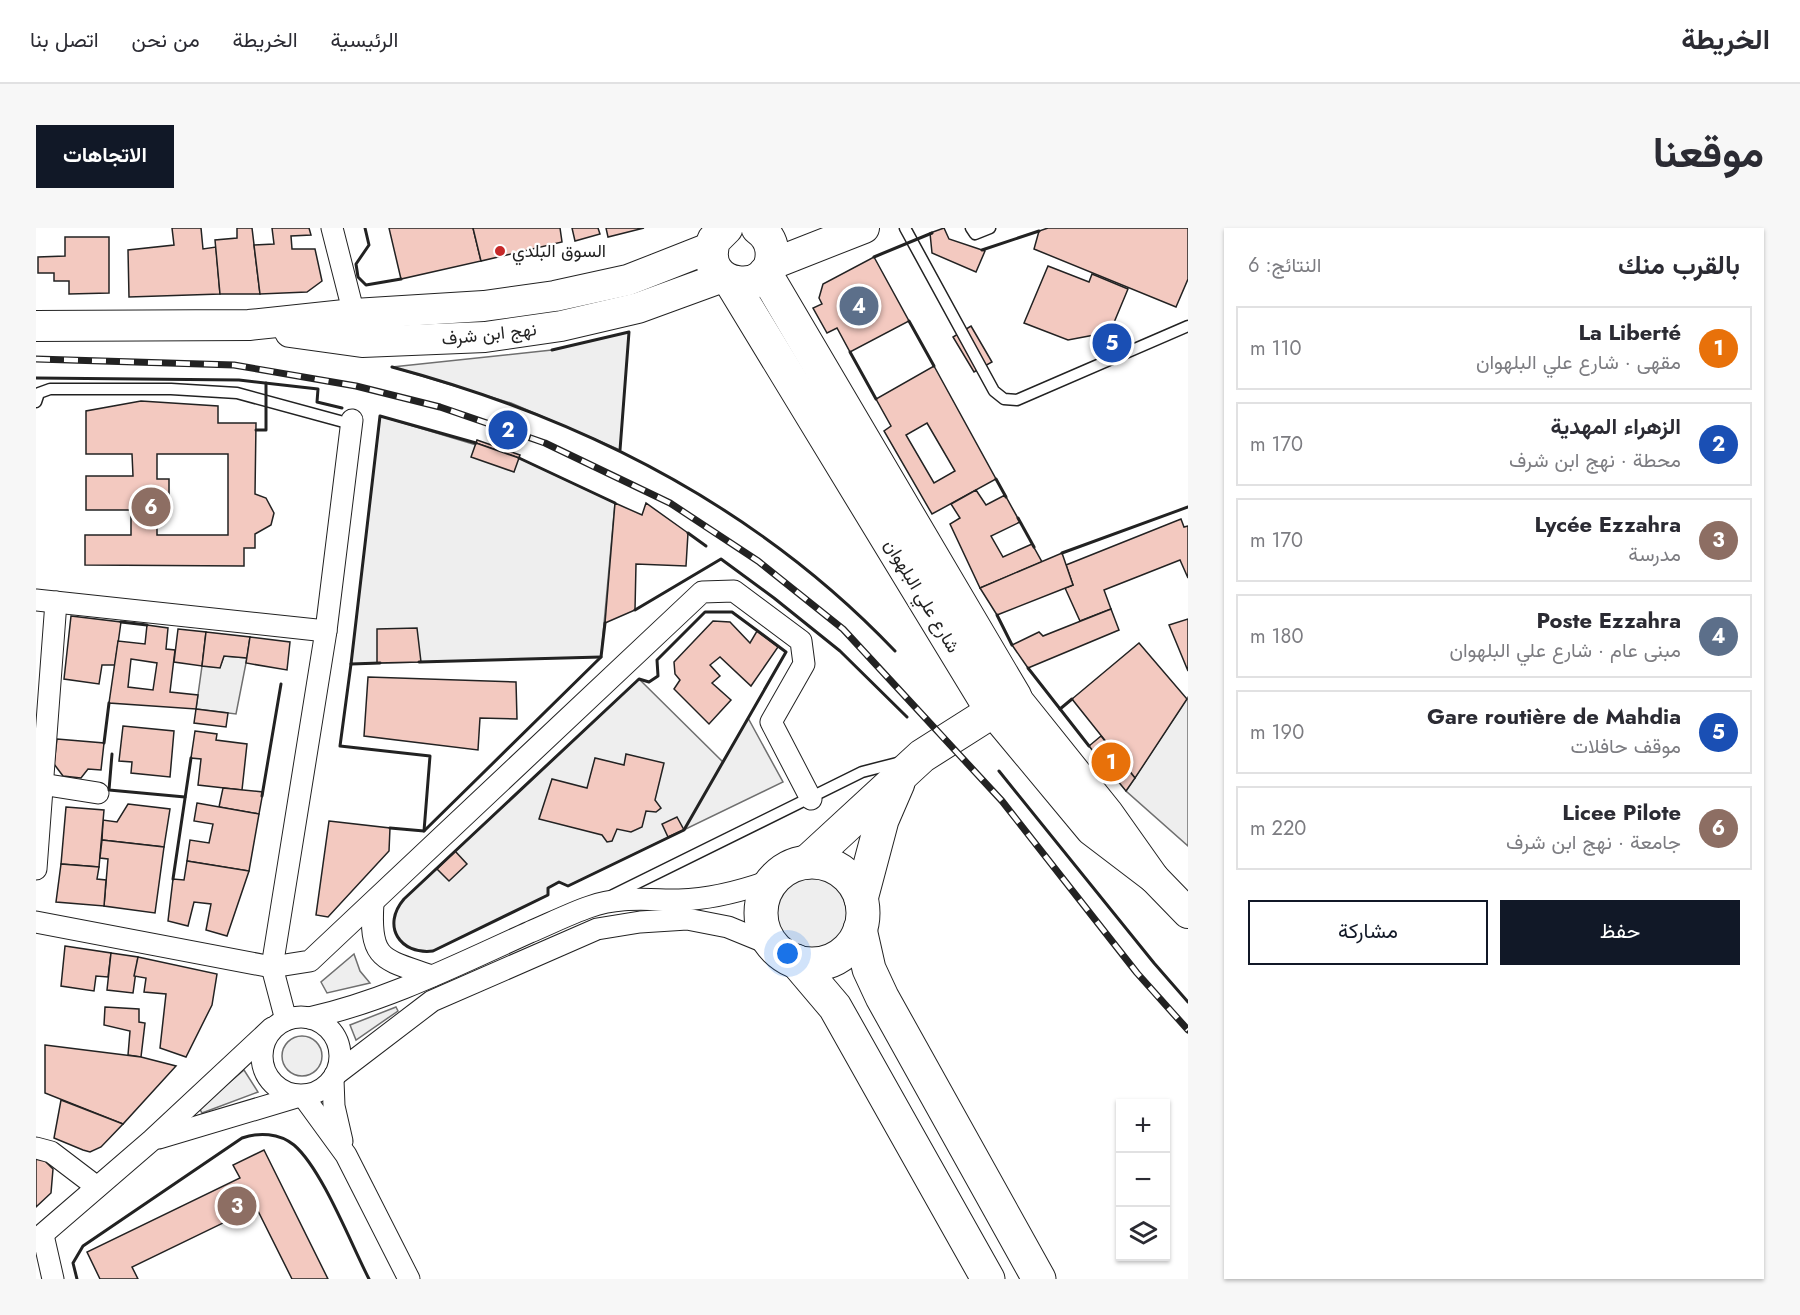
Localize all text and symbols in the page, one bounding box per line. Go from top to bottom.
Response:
text: الخريطة [1681,19,1770,60]
text: اتصل بنا [30,25,99,55]
text: من نحن [132,25,200,55]
text: الخريطة [233,25,298,55]
text: الرئيسية [331,25,398,55]
text: موقعنا [1653,122,1764,183]
button: الاتجاهات [36,125,174,188]
place label: السوق البلدي [512,238,606,266]
marker: السوق البلدي [493,244,507,258]
text: بالقرب منك [1618,246,1740,284]
text: النتائج: 6 [1248,251,1321,280]
pin: 4 [840,284,878,328]
street label: نهج ابن شرف [440,316,538,352]
text: La Liberté [1578,316,1681,348]
pin: 5 [1092,320,1132,366]
text: 110 m [1250,334,1302,363]
text: 1 [1713,334,1724,363]
text: مقهى · شارع علي البلهوان [1476,348,1681,377]
pin: 2 [488,408,528,452]
text: الزهراء المهدية [1551,410,1681,442]
text: 170 m [1250,430,1303,459]
text: 2 [1712,430,1725,459]
text: محطة · نهج ابن شرف [1509,446,1681,475]
pin: 6 [132,484,170,530]
text: Lycée Ezzahra [1535,508,1681,540]
text: 170 m [1250,526,1303,555]
text: 3 [1712,526,1725,555]
street label: شارع علي البلهوان [876,534,966,659]
text: مدرسة [1628,540,1681,569]
text: Poste Ezzahra [1537,604,1681,636]
text: 180 m [1250,622,1304,651]
text: 4 [1712,622,1725,651]
text: مبنى عام · شارع علي البلهوان [1449,636,1681,665]
text: Gare routière de Mahdia [1427,700,1681,732]
text: 190 m [1250,718,1304,747]
text: 5 [1712,718,1725,747]
text: موقف حافلات [1570,732,1681,761]
pin: 1 [1092,740,1130,784]
text: Licee Pilote [1562,796,1681,828]
text: 220 m [1250,814,1306,843]
text: 6 [1712,814,1725,843]
text: جامعة · نهج ابن شرف [1506,828,1681,857]
button: مشاركة [1248,900,1488,965]
button: حفظ [1500,900,1740,965]
your location [773,939,802,968]
map controls [1116,1099,1170,1261]
button: + [1116,1099,1170,1153]
button: − [1116,1153,1170,1207]
pin: 3 [218,1184,256,1228]
button: layers [1116,1207,1170,1261]

